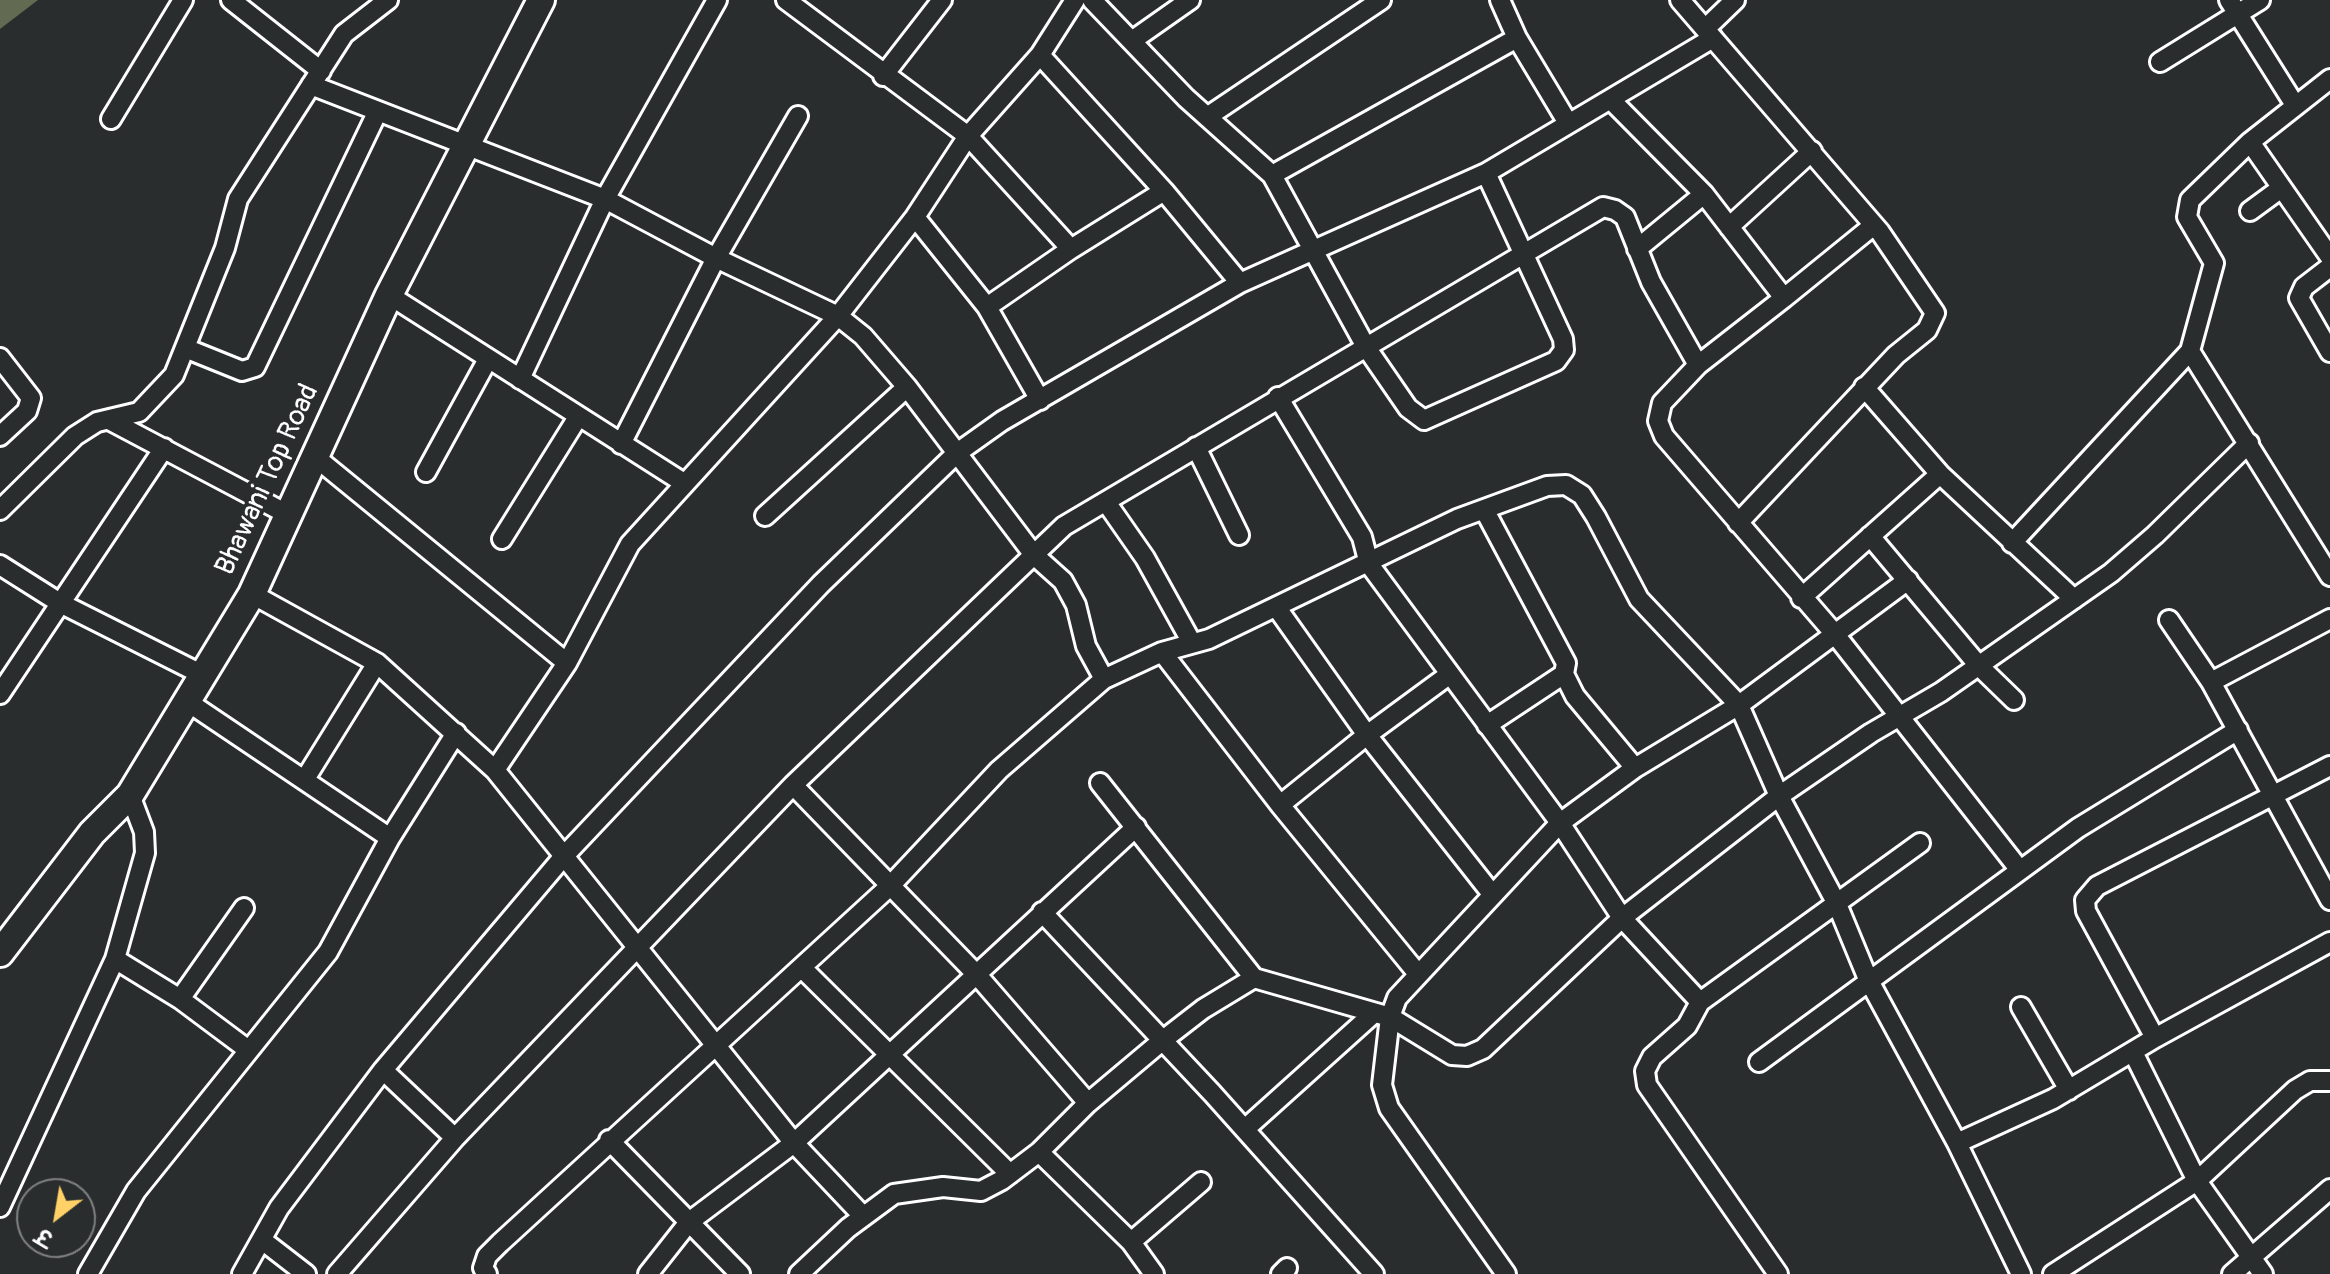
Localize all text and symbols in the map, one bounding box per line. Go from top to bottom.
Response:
street label: Bhawani Top Road [209,379,327,581]
north arrow [16,1178,96,1258]
text: उ [31,1221,58,1253]

